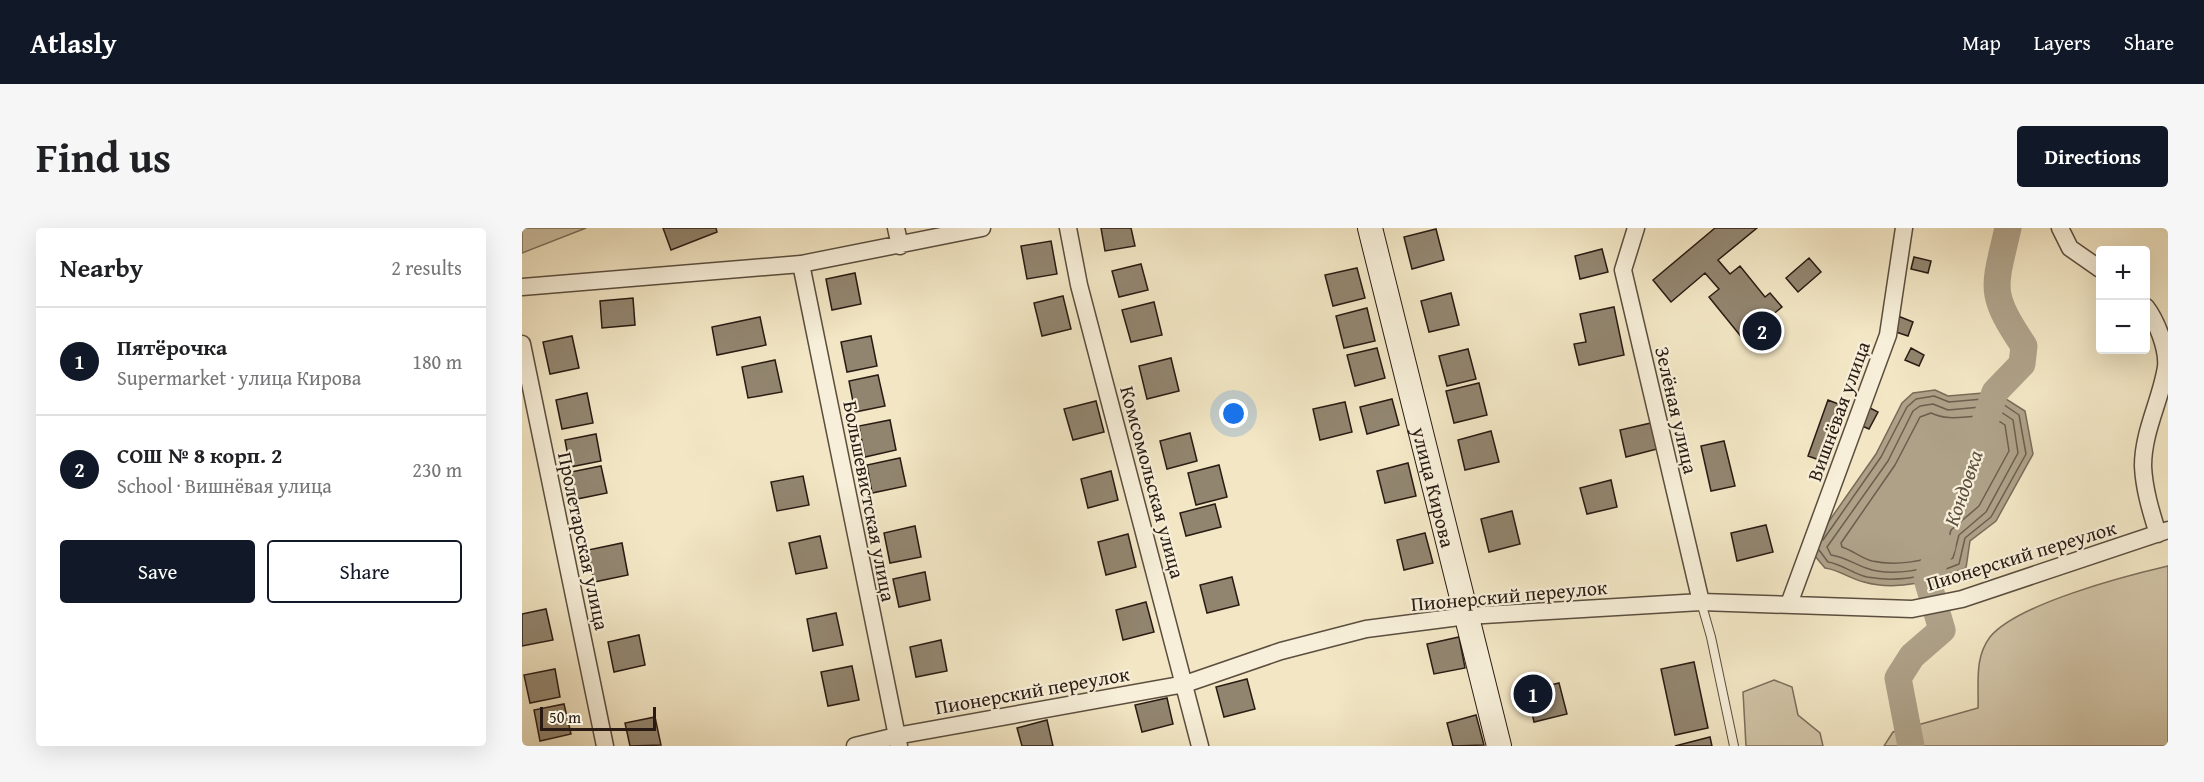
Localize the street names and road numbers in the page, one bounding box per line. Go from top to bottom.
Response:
street label: Вишнёвая улица [1799,336,1877,485]
street label: Зелёная улица [1648,344,1706,477]
street label: Комсомольская улица [1113,383,1193,582]
street label: Большевистская улица [836,398,904,604]
street label: улица Кирова [1405,423,1464,551]
street label: Пролетарская улица [551,449,617,633]
street label: Пионерский переулок [1923,512,2120,598]
street label: Пионерский переулок [1410,572,1609,618]
street label: Пионерский переулок [932,659,1132,721]

